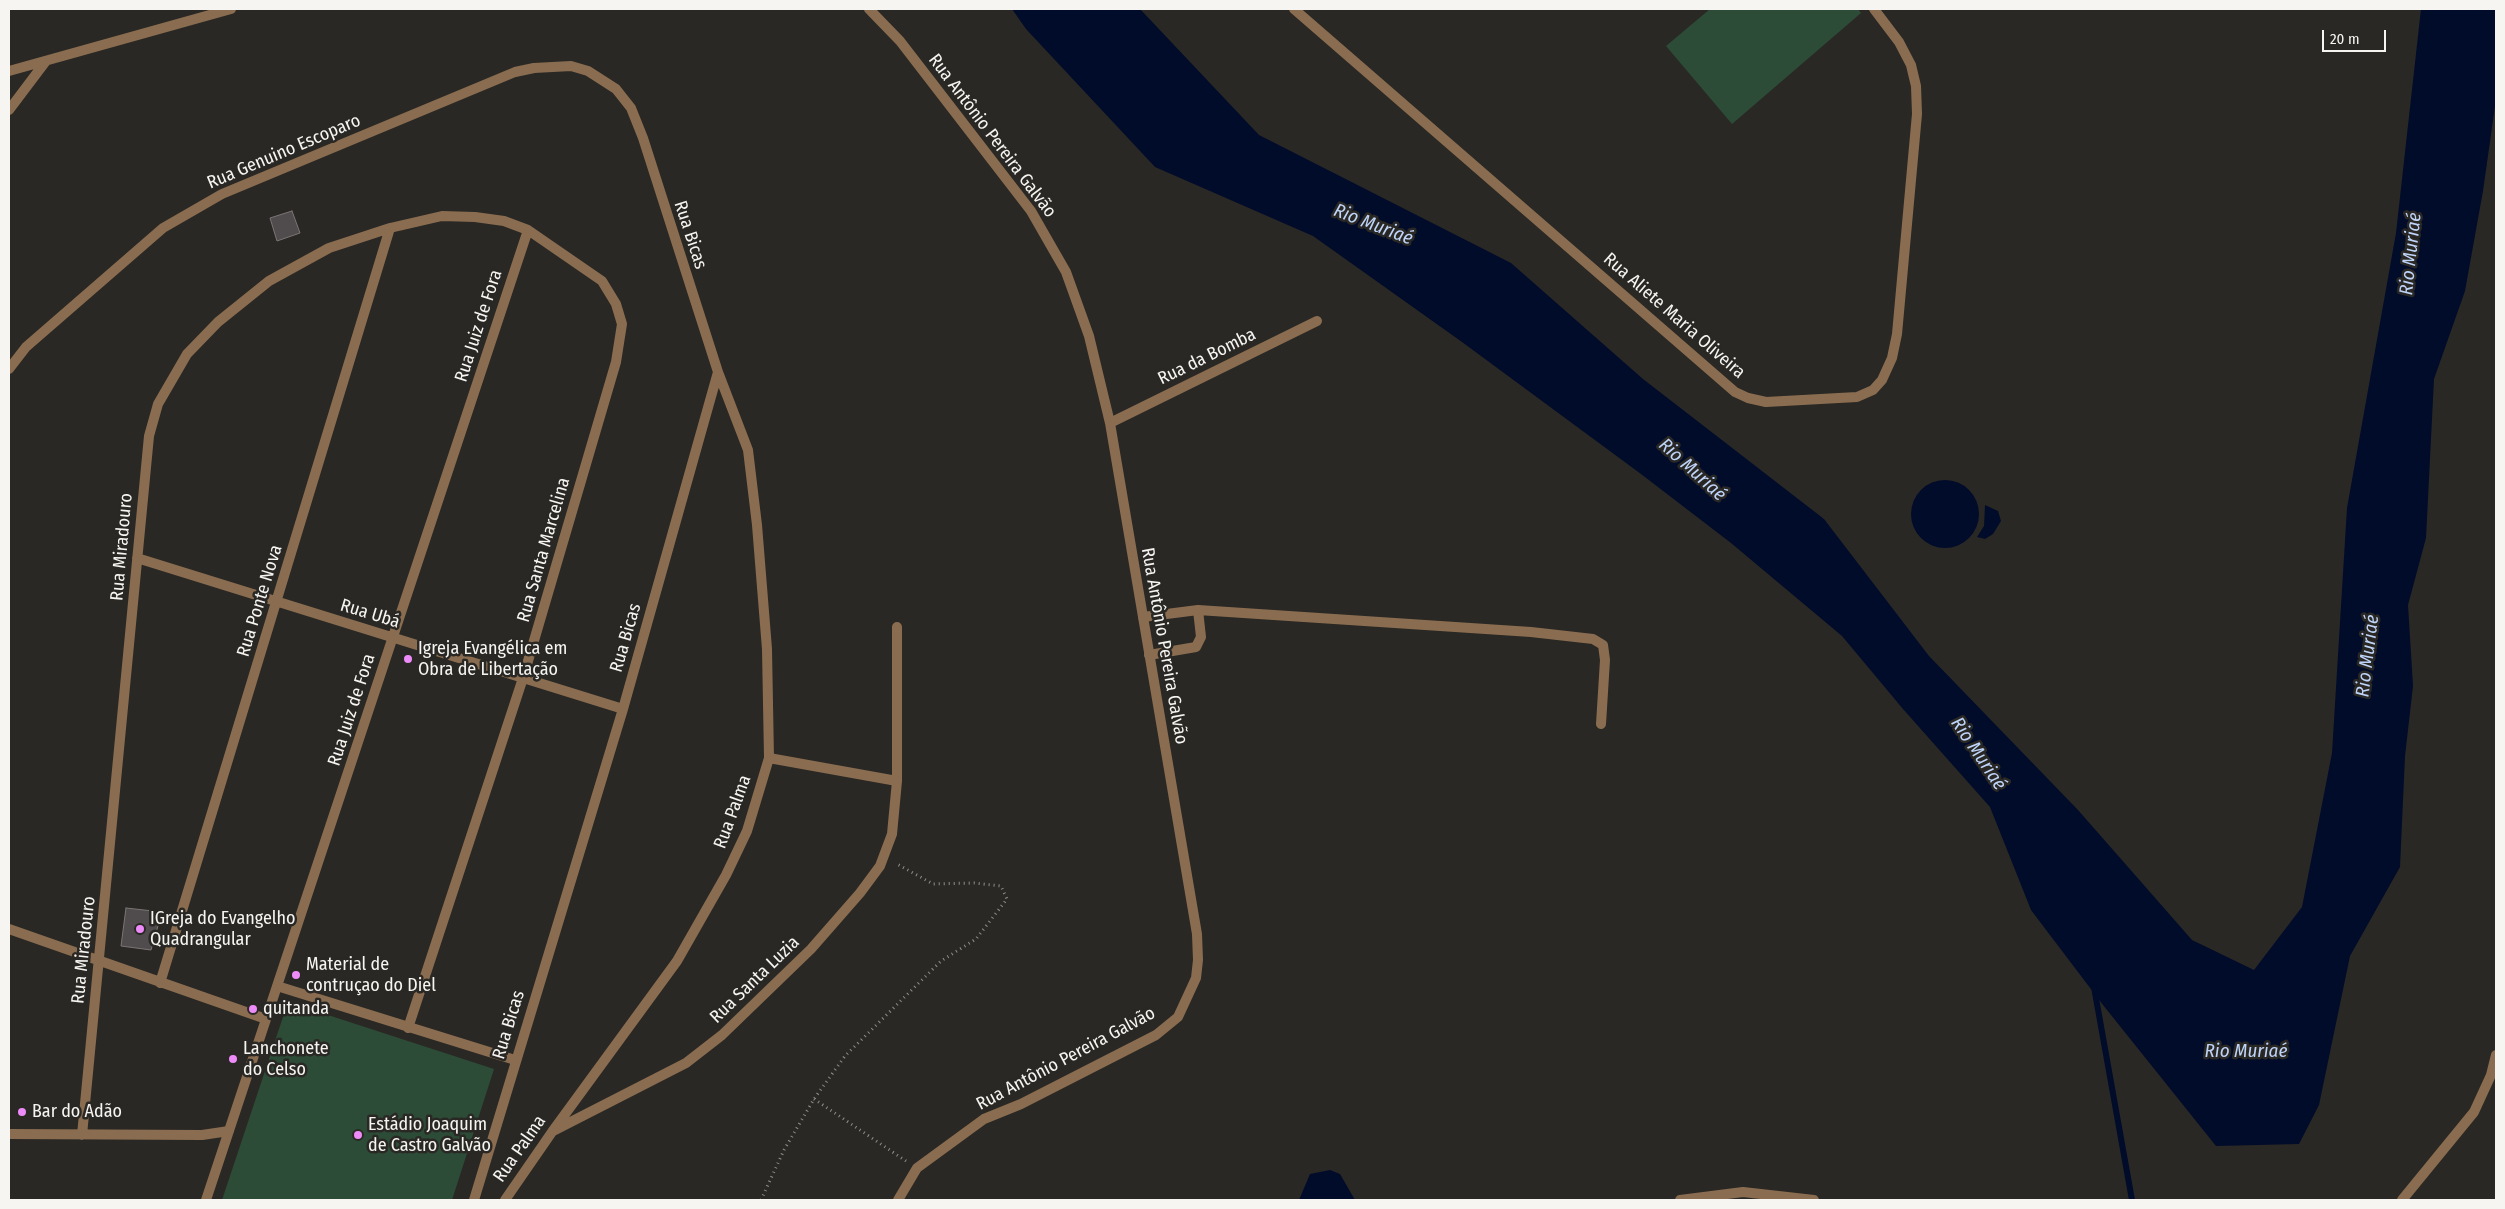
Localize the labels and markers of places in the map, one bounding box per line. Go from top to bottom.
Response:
place label: Igreja Evangélica em Obra de Libertação [418,638,567,681]
marker: Igreja Evangélica em Obra de Libertação [402,653,414,665]
place label: IGreja do Evangelho Quadrangular [150,908,296,951]
marker: IGreja do Evangelho Quadrangular [134,923,146,935]
place label: Material de contruçao do Diel [306,954,436,996]
marker: Material de contruçao do Diel [290,969,302,981]
place label: quitanda [263,998,329,1020]
marker: quitanda [247,1003,259,1015]
place label: Lanchonete do Celso [243,1038,329,1080]
marker: Lanchonete do Celso [227,1053,239,1065]
place label: Bar do Adão [32,1101,122,1123]
marker: Bar do Adão [16,1106,28,1118]
place label: Estádio Joaquim de Castro Galvão [368,1114,491,1156]
marker: Estádio Joaquim de Castro Galvão [352,1129,364,1141]

